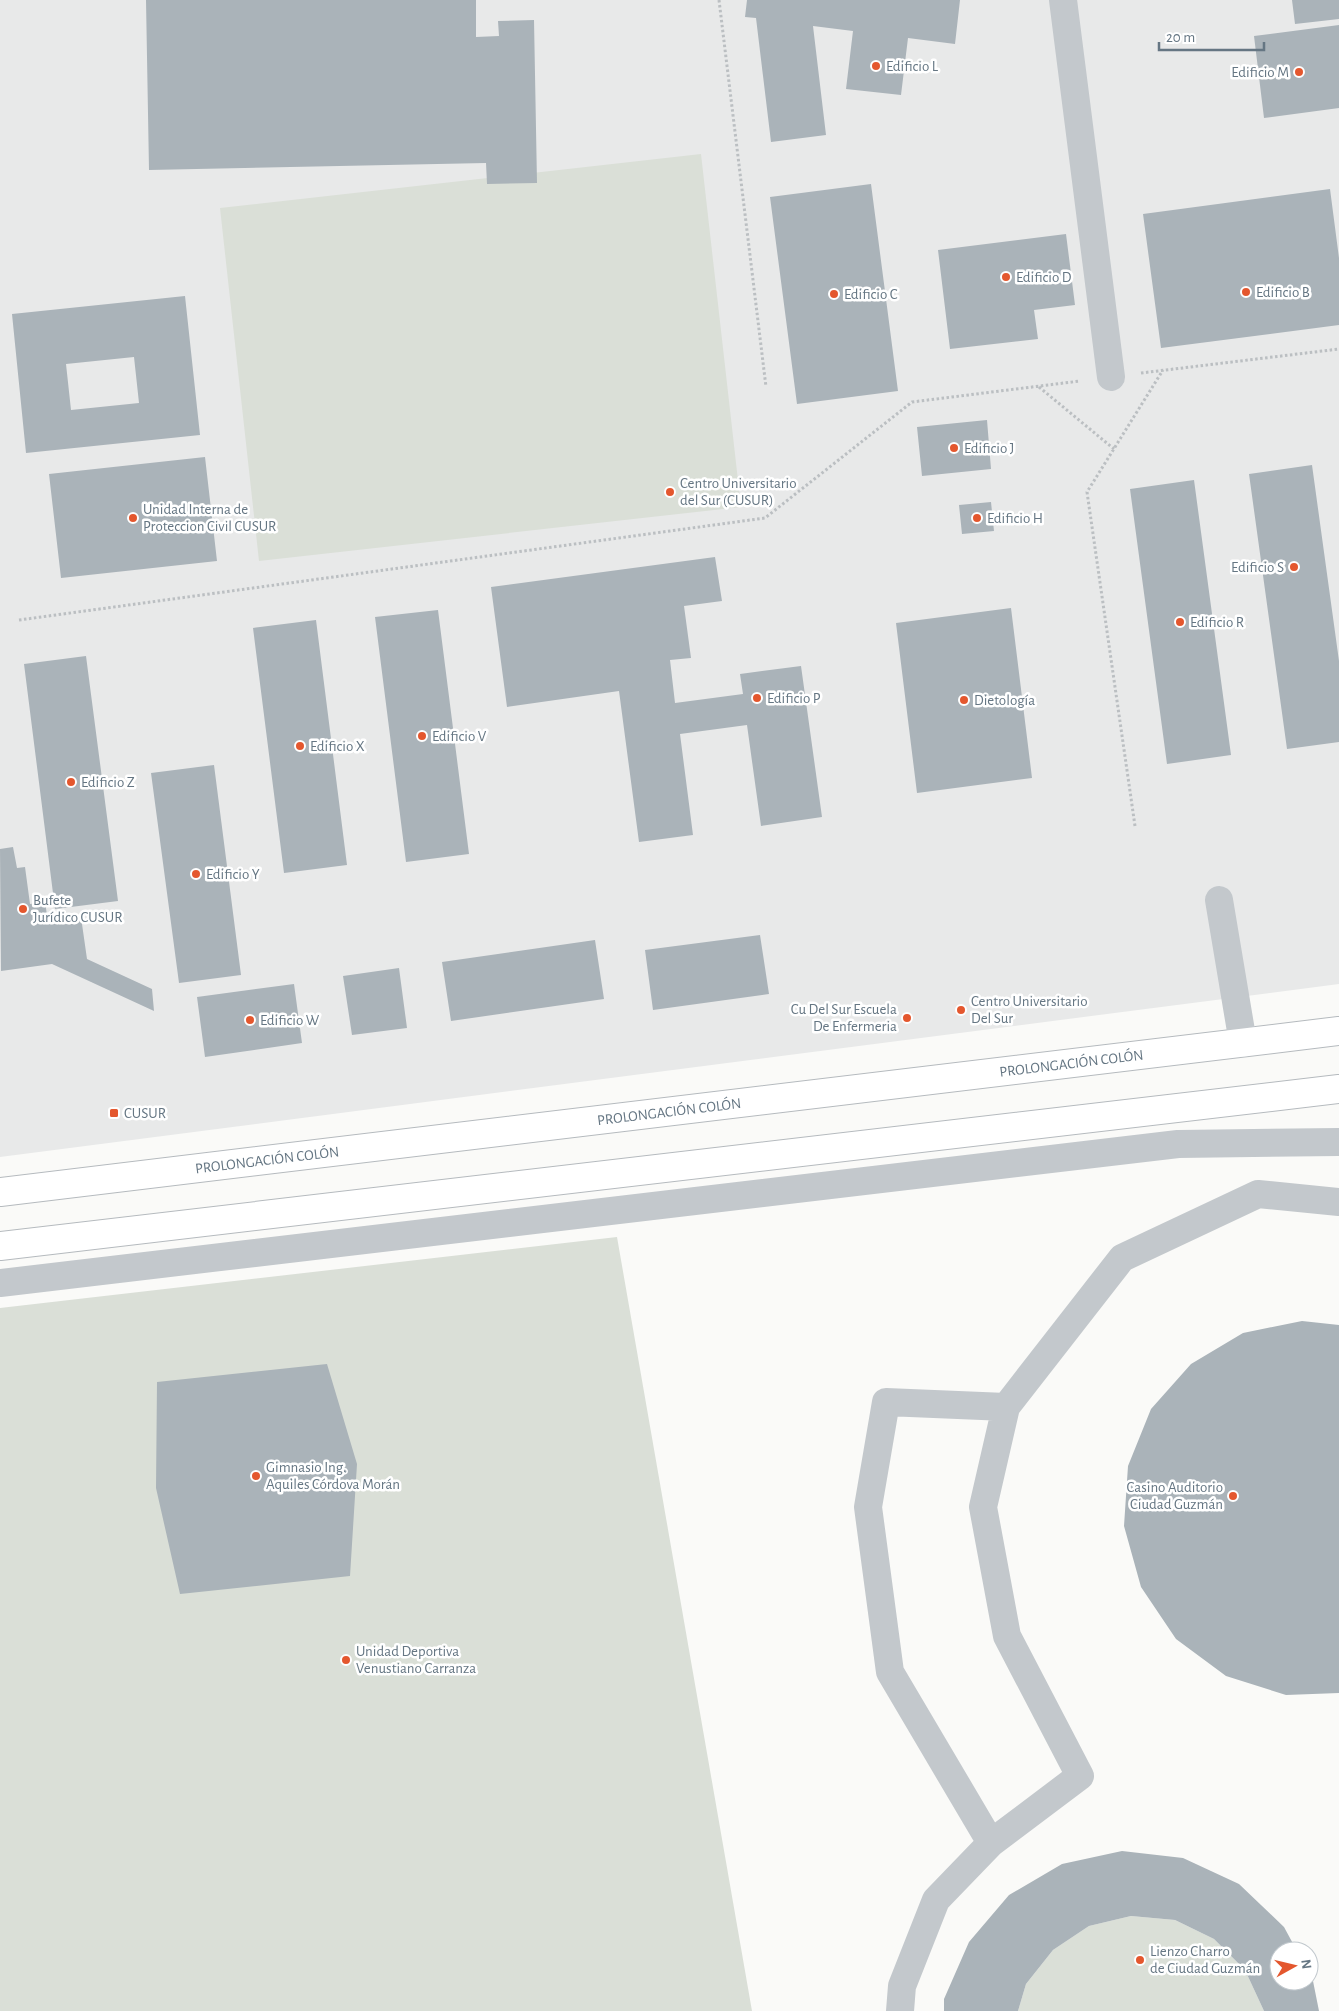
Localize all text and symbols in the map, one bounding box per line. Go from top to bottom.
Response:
scale bar [1159,20,1264,52]
text: 20 m [1166,30,1195,45]
place label: Edificio L [886,59,939,74]
marker: Edificio L [870,60,882,72]
place label: Edificio M [1231,65,1289,80]
marker: Edificio M [1293,66,1305,78]
place label: Edificio D [1016,270,1072,285]
marker: Edificio D [1000,271,1012,283]
place label: Edificio B [1256,285,1310,300]
marker: Edificio B [1240,286,1252,298]
place label: Edificio C [844,287,898,302]
marker: Edificio C [828,288,840,300]
place label: Edificio J [964,441,1014,456]
marker: Edificio J [948,442,960,454]
place label: Centro Universitario del Sur (CUSUR) [680,476,797,508]
marker: Centro Universitario del Sur (CUSUR) [664,486,676,498]
place label: Unidad Interna de Proteccion Civil CUSUR [143,502,276,534]
place label: Edificio H [987,511,1043,526]
marker: Unidad Interna de Proteccion Civil CUSUR [127,512,139,524]
marker: Edificio H [971,512,983,524]
place label: Edificio S [1231,560,1284,575]
marker: Edificio S [1288,561,1300,573]
place label: Edificio R [1190,615,1244,630]
marker: Edificio R [1174,616,1186,628]
place label: Edificio P [767,691,821,706]
marker: Edificio P [751,692,763,704]
place label: Dietología [974,693,1035,708]
marker: Dietología [958,694,970,706]
place label: Edificio V [432,729,487,744]
marker: Edificio V [416,730,428,742]
place label: Edificio X [310,739,365,754]
marker: Edificio X [294,740,306,752]
place label: Edificio Z [81,775,135,790]
marker: Edificio Z [65,776,77,788]
place label: Edificio Y [206,867,260,882]
marker: Edificio Y [190,868,202,880]
place label: Bufete Jurídico CUSUR [33,893,122,925]
marker: Bufete Jurídico CUSUR [17,903,29,915]
place label: Centro Universitario Del Sur [971,994,1088,1026]
place label: Cu Del Sur Escuela De Enfermeria [791,1002,897,1034]
marker: Centro Universitario Del Sur [955,1004,967,1016]
marker: Cu Del Sur Escuela De Enfermeria [901,1012,913,1024]
place label: Edificio W [260,1013,320,1028]
marker: Edificio W [244,1014,256,1026]
street label: PROLONGACIÓN COLÓN [998,1046,1144,1079]
street label: PROLONGACIÓN COLÓN [596,1095,742,1128]
place label: CUSUR [124,1106,166,1121]
marker: CUSUR [108,1107,120,1119]
street label: PROLONGACIÓN COLÓN [194,1143,340,1176]
place label: Gimnasio Ing. Aquiles Córdova Morán [266,1460,400,1492]
marker: Gimnasio Ing. Aquiles Córdova Morán [250,1470,262,1482]
place label: Casino Auditorio Ciudad Guzmán [1126,1480,1223,1512]
marker: Casino Auditorio Ciudad Guzmán [1227,1490,1239,1502]
place label: Unidad Deportiva Venustiano Carranza [356,1644,476,1676]
marker: Unidad Deportiva Venustiano Carranza [340,1654,352,1666]
north arrow [1269,1941,1319,1991]
place label: Lienzo Charro de Ciudad Guzmán [1150,1944,1260,1976]
marker: Lienzo Charro de Ciudad Guzmán [1134,1954,1146,1966]
text: N [1298,1959,1313,1970]

